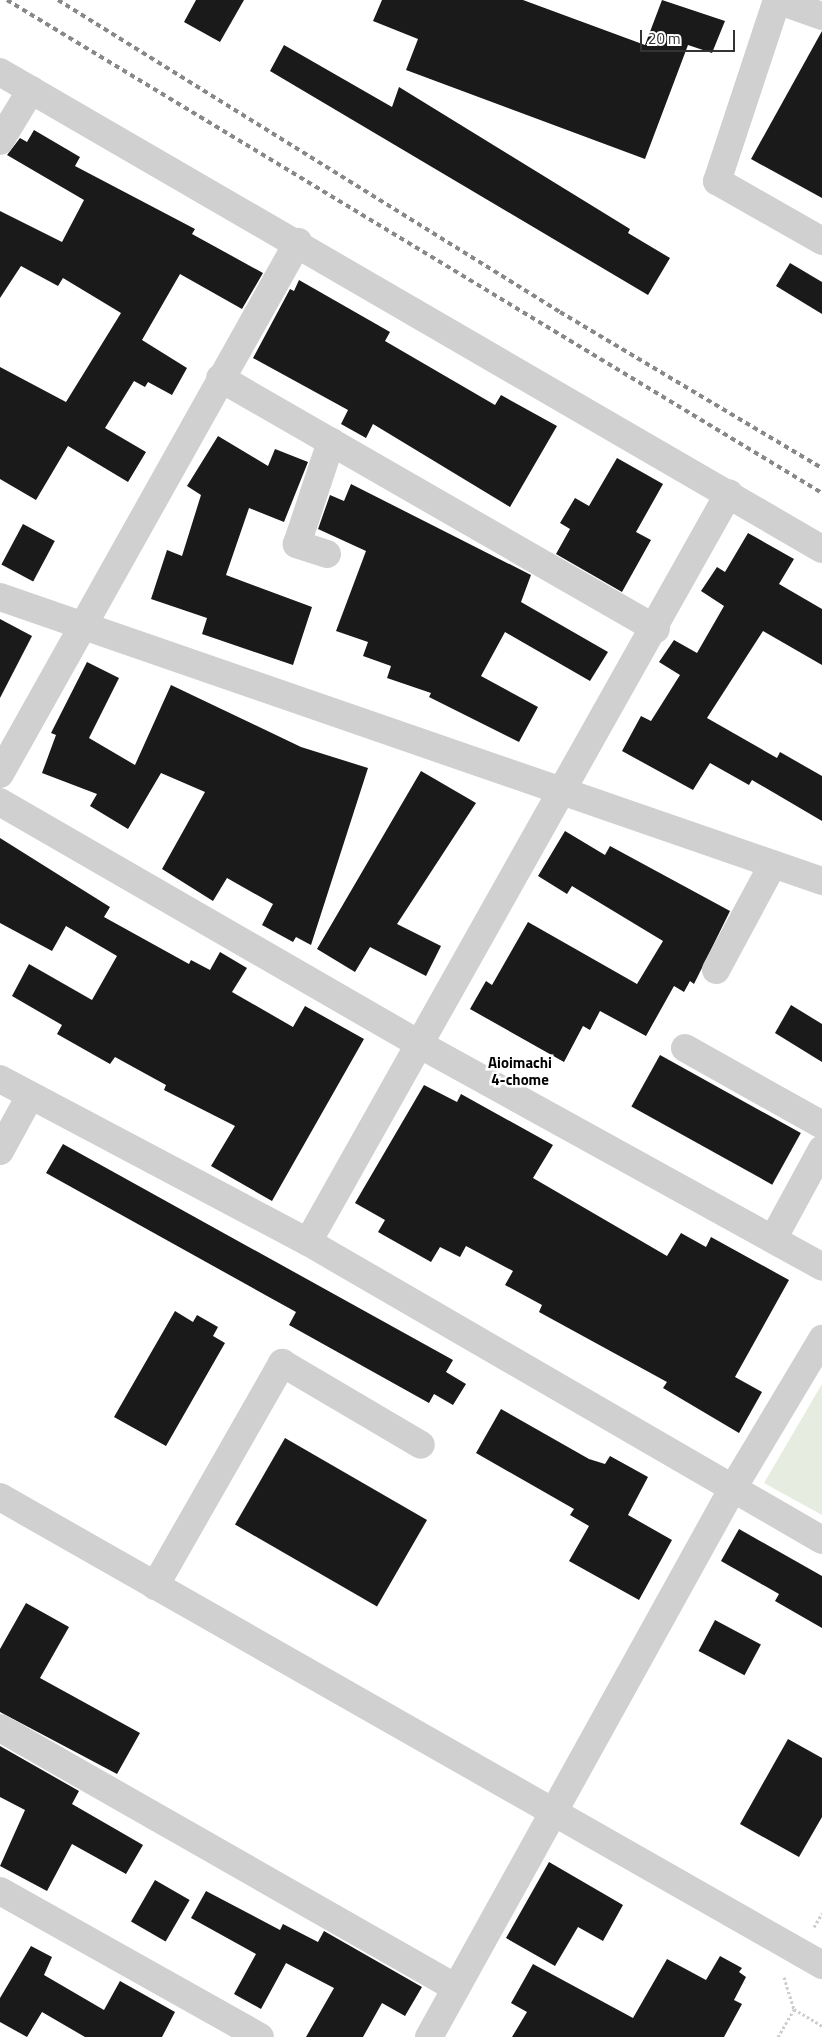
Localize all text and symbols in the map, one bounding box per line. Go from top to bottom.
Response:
scale bar [642,20,737,52]
text: 20 m [648,27,681,50]
district label: Aioimachi 4-chome [488,1053,552,1088]

